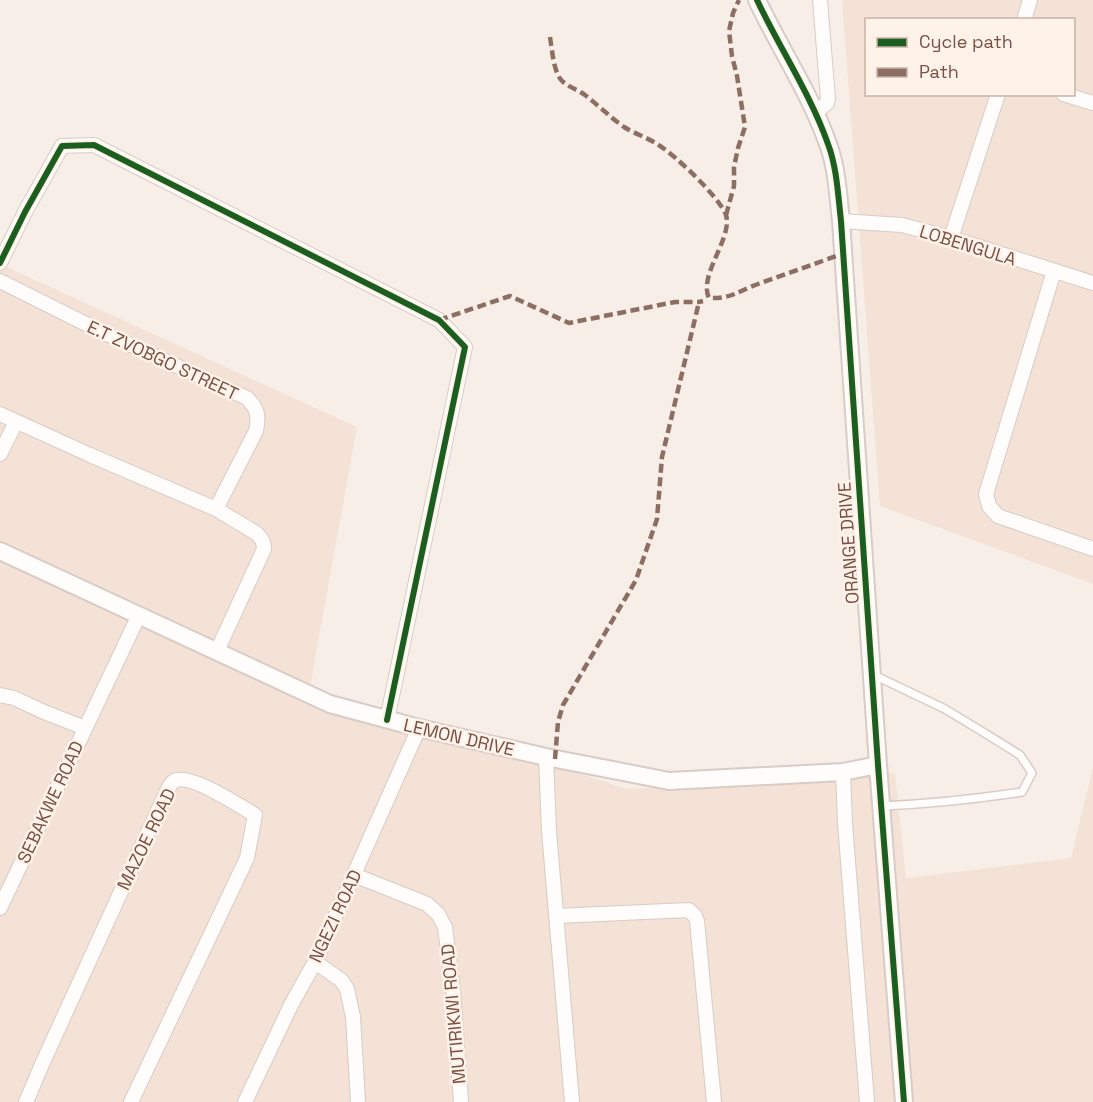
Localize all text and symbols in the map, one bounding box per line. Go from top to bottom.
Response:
legend [865,18,1075,96]
text: Cycle path [919,30,1013,53]
text: Path [919,60,959,83]
street label: LOBENGULA [917,219,1019,271]
street label: E.T ZVOBGO STREET [84,315,243,405]
street label: ORANGE DRIVE [832,481,864,605]
street label: LEMON DRIVE [401,713,517,761]
street label: SEBAKWE ROAD [12,737,88,867]
street label: MAZOE ROAD [111,784,181,894]
street label: NGEZI ROAD [303,866,367,966]
street label: MUTIRIKWI ROAD [435,943,471,1085]

